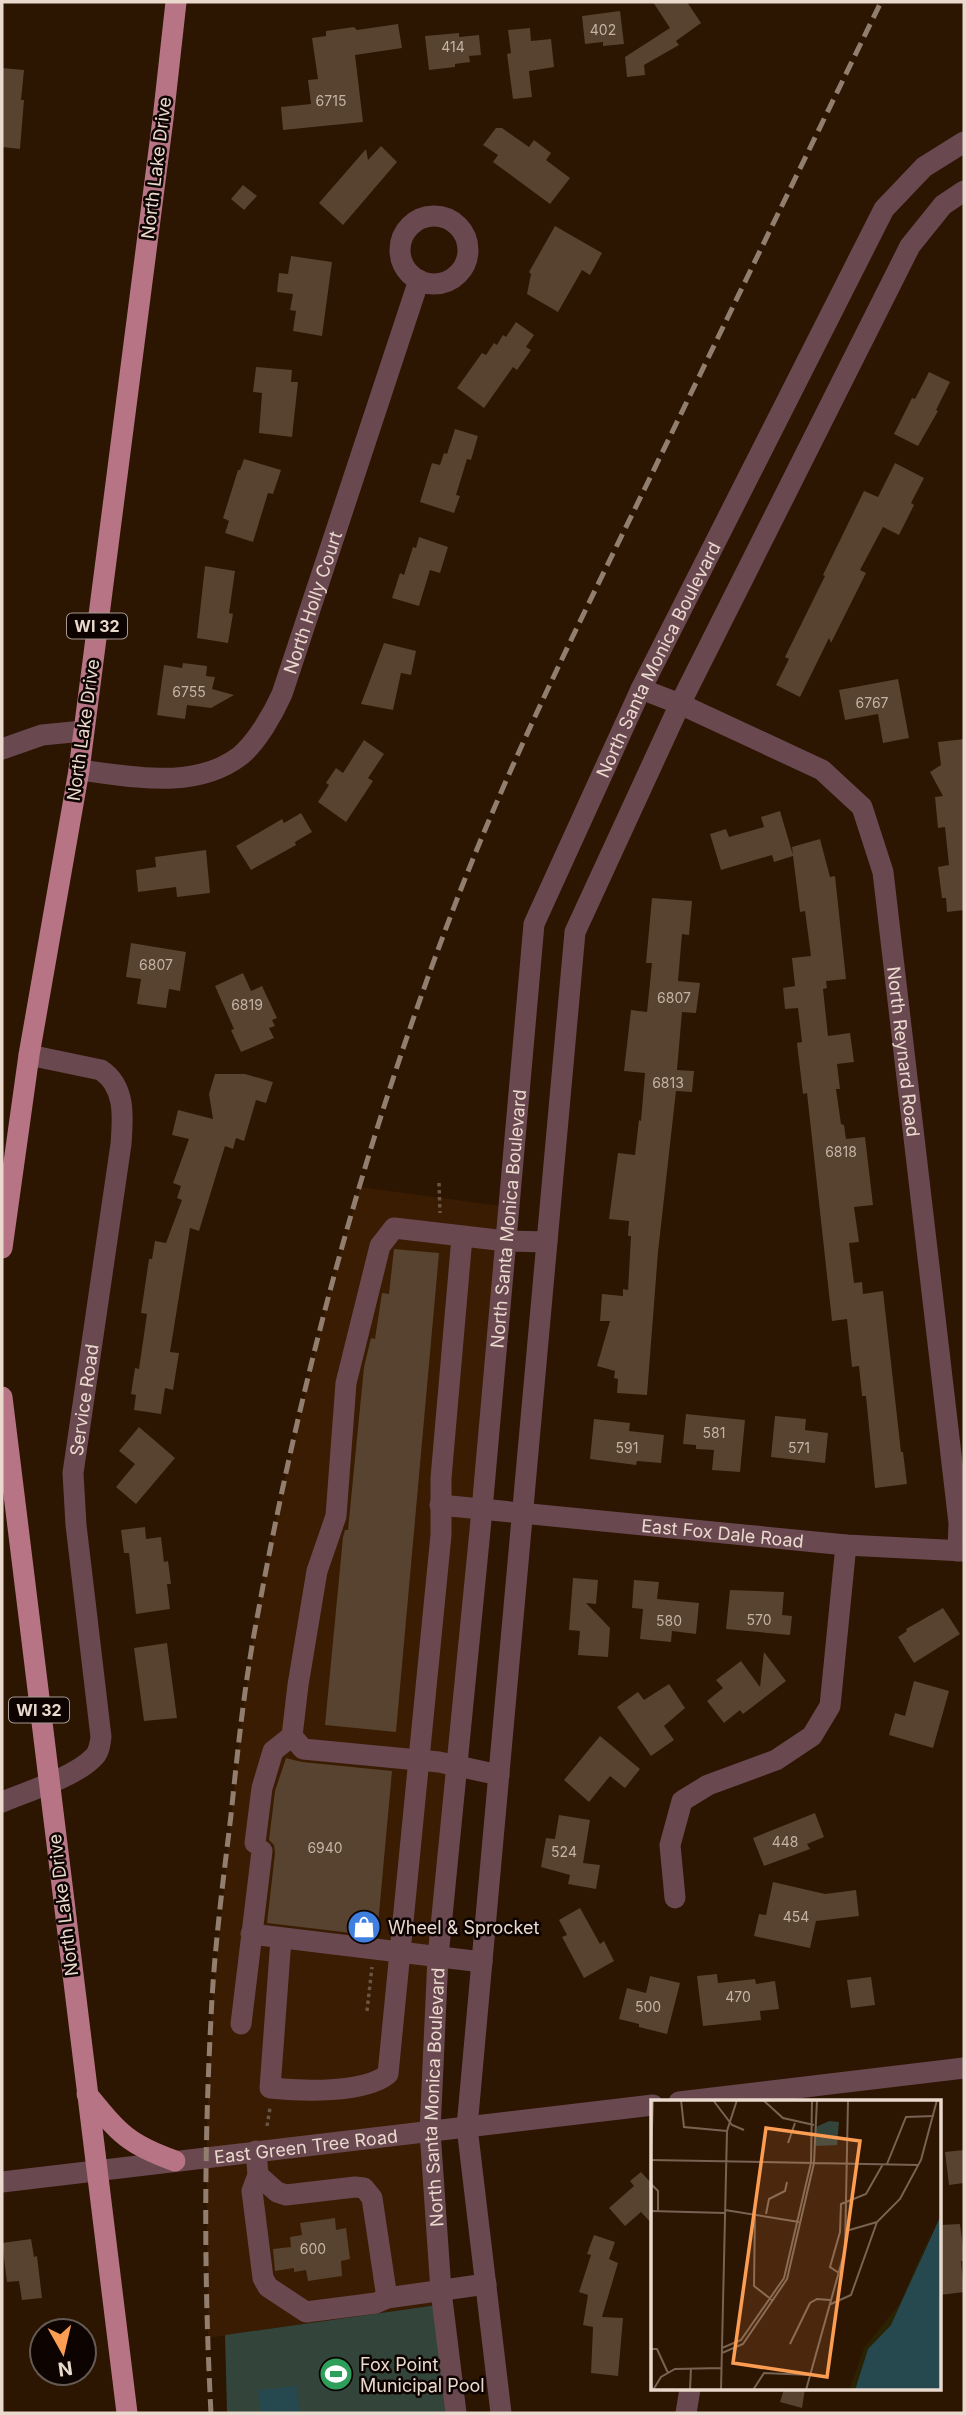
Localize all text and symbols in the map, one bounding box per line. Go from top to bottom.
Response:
house number: 402 [590,21,616,38]
house number: 414 [441,38,465,55]
house number: 6715 [316,92,346,109]
street label: North Lake Drive [137,96,175,240]
street label: North Holly Court [279,528,346,676]
street label: North Santa Monica Boulevard [592,538,724,781]
road number: WI 32 [67,614,127,638]
street label: North Lake Drive [63,658,103,802]
house number: 6755 [172,683,206,700]
house number: 6767 [856,694,889,711]
house number: 6807 [139,956,173,973]
street label: North Reynard Road [884,965,924,1138]
house number: 6807 [657,989,691,1006]
house number: 6819 [231,996,263,1013]
house number: 6813 [652,1074,684,1091]
street label: North Santa Monica Boulevard [486,1089,530,1349]
house number: 6818 [825,1143,857,1160]
street label: Service Road [65,1343,102,1457]
house number: 581 [703,1424,725,1441]
house number: 591 [616,1439,638,1456]
house number: 571 [788,1439,810,1456]
street label: East Fox Dale Road [640,1514,805,1551]
house number: 570 [746,1611,772,1628]
house number: 580 [656,1612,682,1629]
road number: WI 32 [9,1698,69,1722]
street label: North Lake Drive [44,1833,82,1977]
house number: 448 [772,1833,798,1850]
house number: 6940 [307,1839,343,1856]
house number: 524 [551,1843,577,1860]
shop icon: Wheel & Sprocket [345,1908,383,1946]
house number: 454 [783,1908,809,1925]
place label: Wheel & Sprocket [388,1917,540,1938]
street label: North Santa Monica Boulevard [419,1967,448,2228]
house number: 470 [725,1988,751,2005]
house number: 500 [635,1998,661,2015]
inset map [651,2100,942,2390]
street label: East Green Tree Road [213,2125,399,2167]
house number: 600 [300,2240,326,2257]
north arrow [28,2317,98,2387]
place label: Fox Point Municipal Pool [360,2354,485,2396]
sports icon: Fox Point Municipal Pool [317,2355,355,2393]
text: N [57,2356,74,2381]

